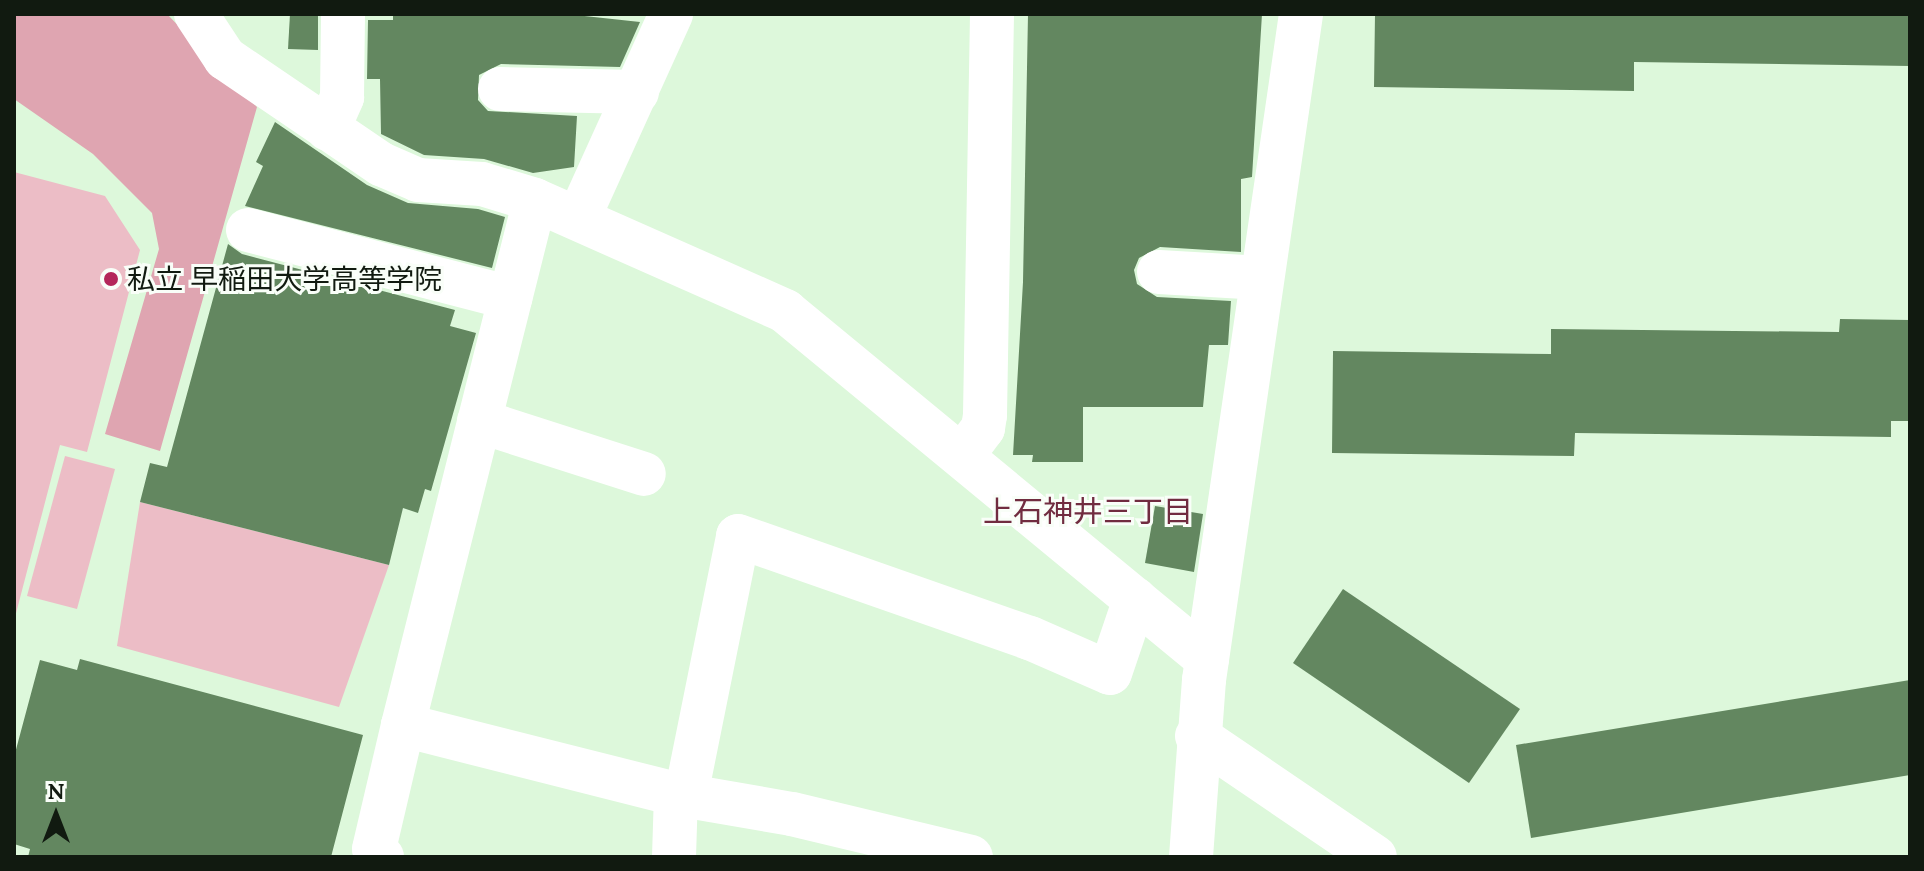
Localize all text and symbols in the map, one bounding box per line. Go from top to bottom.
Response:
place label: 私立 早稲田大学高等学院 [127,262,442,296]
marker: 私立 早稲田大学高等学院 [102,270,120,288]
district label: 上石神井三丁目 [983,493,1193,529]
north arrow [16,775,96,855]
text: N [47,777,65,805]

